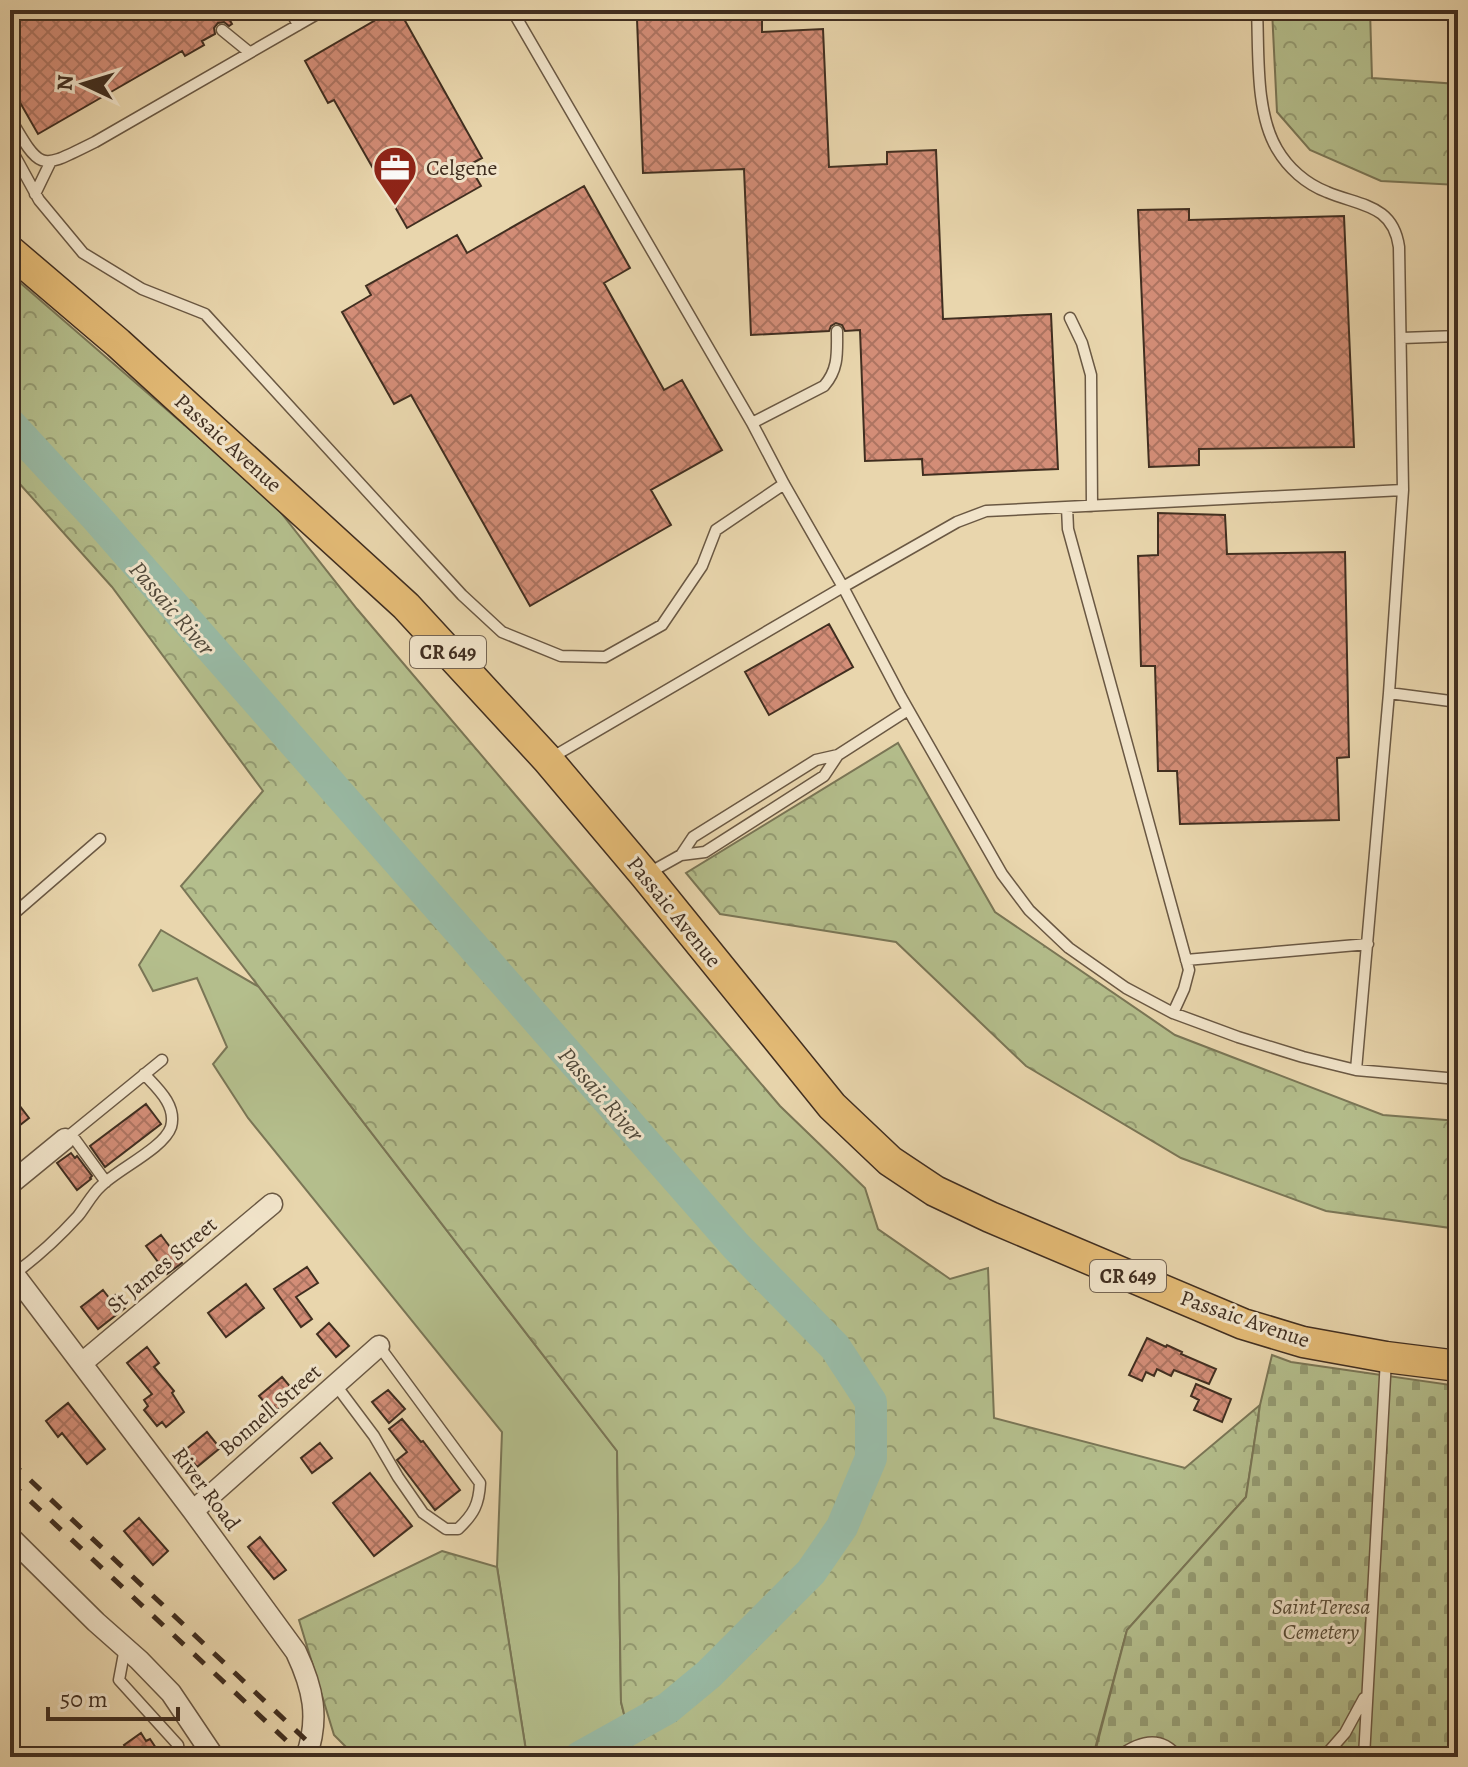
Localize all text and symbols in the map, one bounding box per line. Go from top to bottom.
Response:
north arrow [44,44,124,124]
text: N [50,74,81,92]
office icon: Celgene [371,144,419,207]
place label: Celgene [426,153,497,183]
street label: Passaic Avenue [168,387,288,499]
water label: Passaic River [122,554,222,663]
road number: CR 649 [410,636,486,668]
street label: Passaic Avenue [620,850,728,974]
water label: Passaic River [551,1040,651,1149]
street label: St James Street [100,1210,224,1320]
road number: CR 649 [1090,1260,1166,1292]
street label: Passaic Avenue [1176,1283,1314,1355]
street label: Bonnell Street [212,1357,328,1463]
street label: River Road [165,1441,247,1537]
park label: Saint Teresa Cemetery [1272,1592,1370,1647]
scale bar [48,1671,178,1721]
text: 50 m [60,1683,108,1715]

